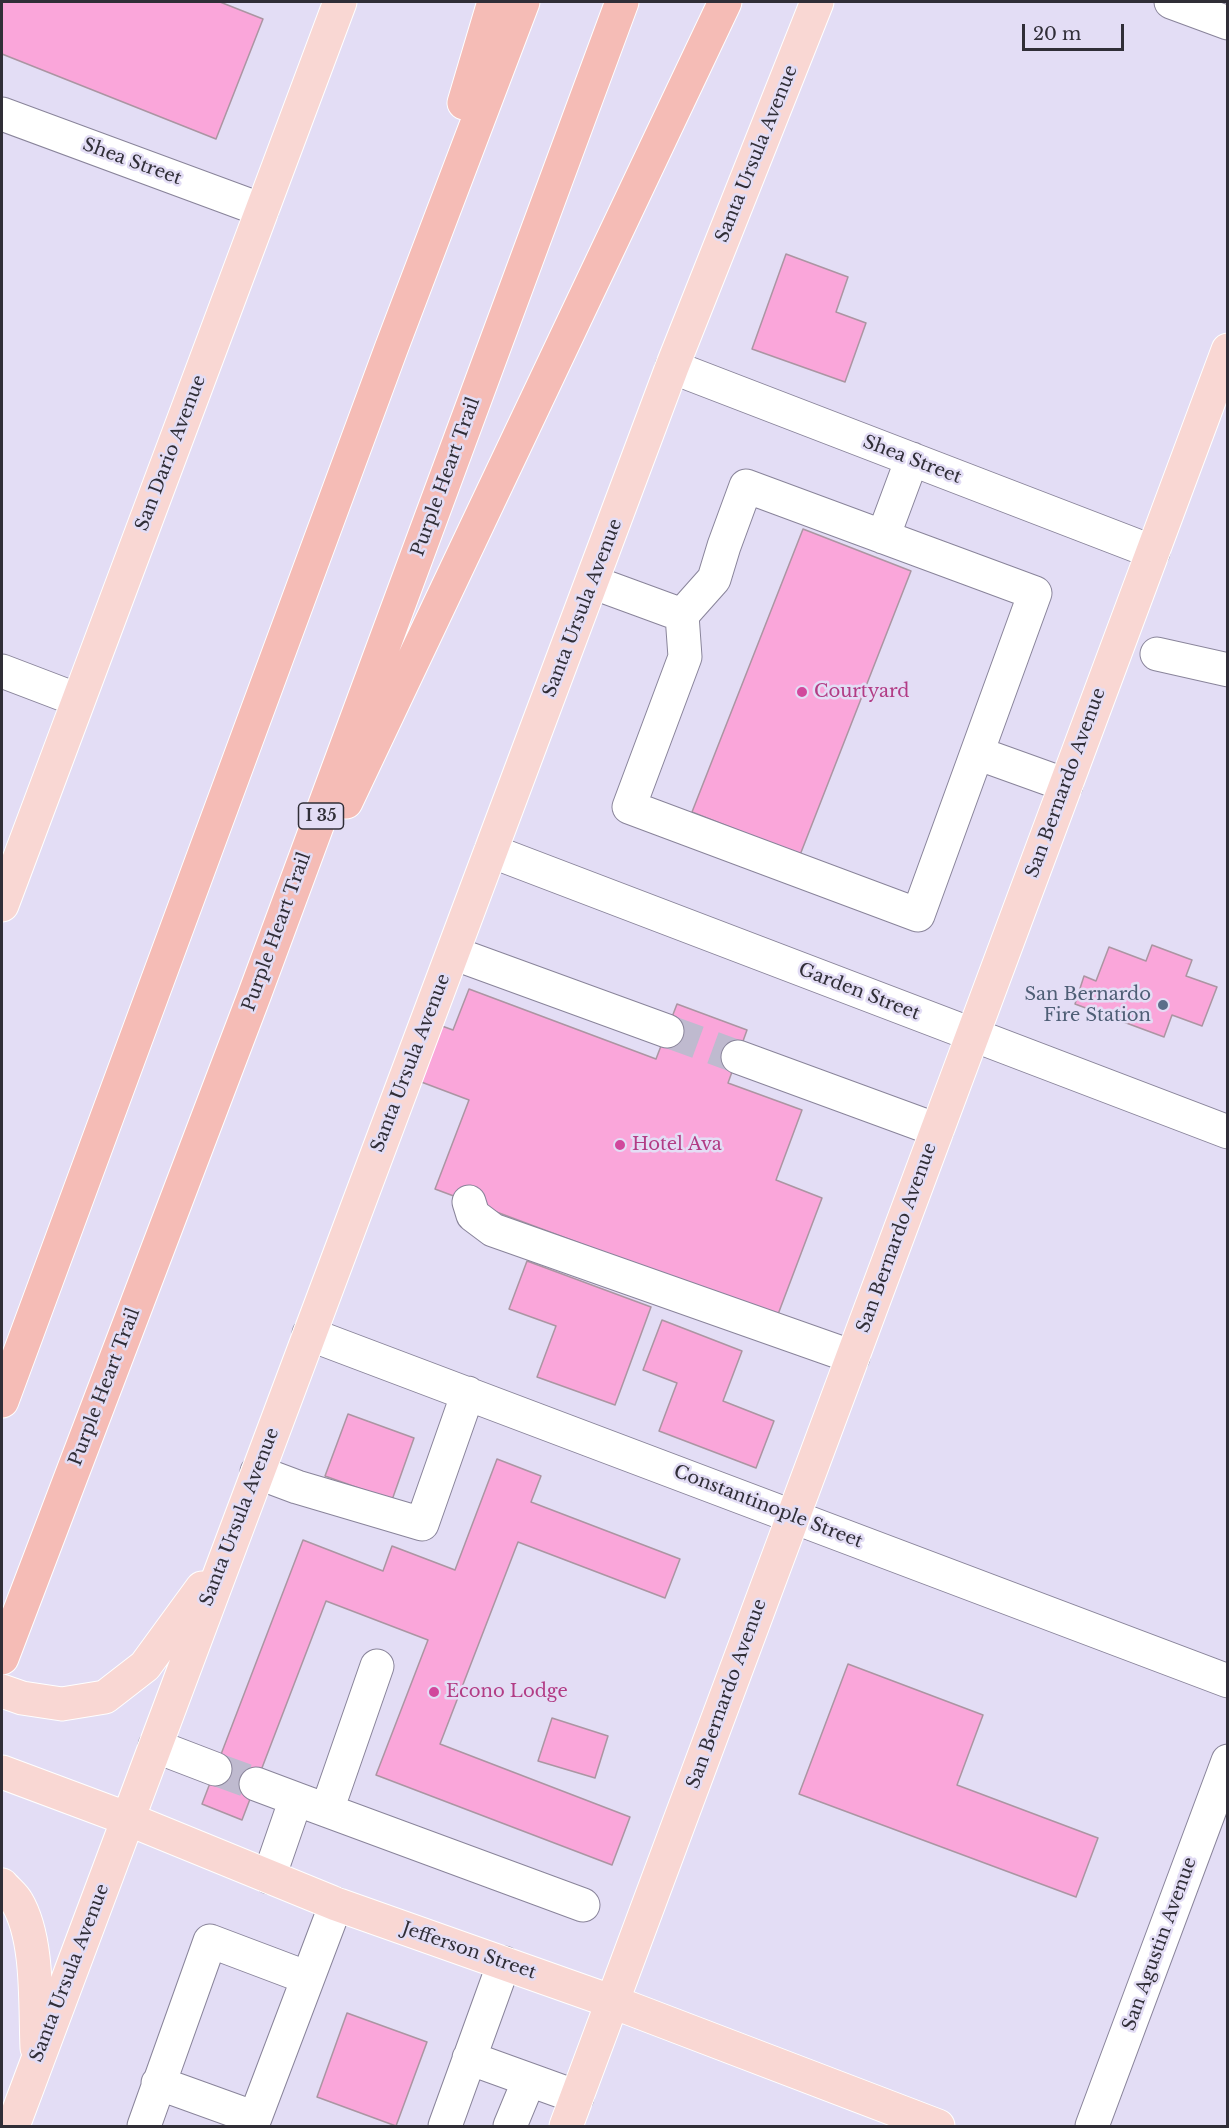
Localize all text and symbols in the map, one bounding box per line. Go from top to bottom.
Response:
scale bar [1025,12,1127,50]
text: 20 m [1033,23,1081,45]
street label: Santa Ursula Avenue [712,62,802,246]
street label: Shea Street [80,134,184,190]
street label: San Dario Avenue [131,372,211,534]
street label: Purple Heart Trail [407,395,485,559]
street label: Shea Street [860,431,964,489]
street label: Santa Ursula Avenue [539,516,627,700]
place label: Courtyard [814,681,910,703]
marker: Courtyard [795,685,809,699]
street label: San Bernardo Avenue [1022,685,1110,881]
road number: I 35 [298,803,344,829]
street label: Purple Heart Trail [238,850,316,1014]
street label: Garden Street [795,959,923,1025]
street label: Santa Ursula Avenue [367,971,455,1155]
place label: San Bernardo Fire Station [1024,984,1151,1026]
marker: San Bernardo Fire Station [1156,998,1170,1012]
place label: Hotel Ava [632,1134,722,1156]
marker: Hotel Ava [613,1138,627,1152]
street label: San Bernardo Avenue [853,1140,941,1336]
street label: Purple Heart Trail [65,1305,145,1469]
street label: Santa Ursula Avenue [196,1425,284,1609]
street label: Constantinople Street [670,1461,866,1553]
street label: San Bernardo Avenue [683,1596,771,1792]
place label: Econo Lodge [446,1681,568,1703]
marker: Econo Lodge [427,1685,441,1699]
street label: San Agustin Avenue [1119,1854,1201,2034]
street label: Santa Ursula Avenue [26,1881,114,2065]
street label: Jefferson Street [399,1918,539,1984]

